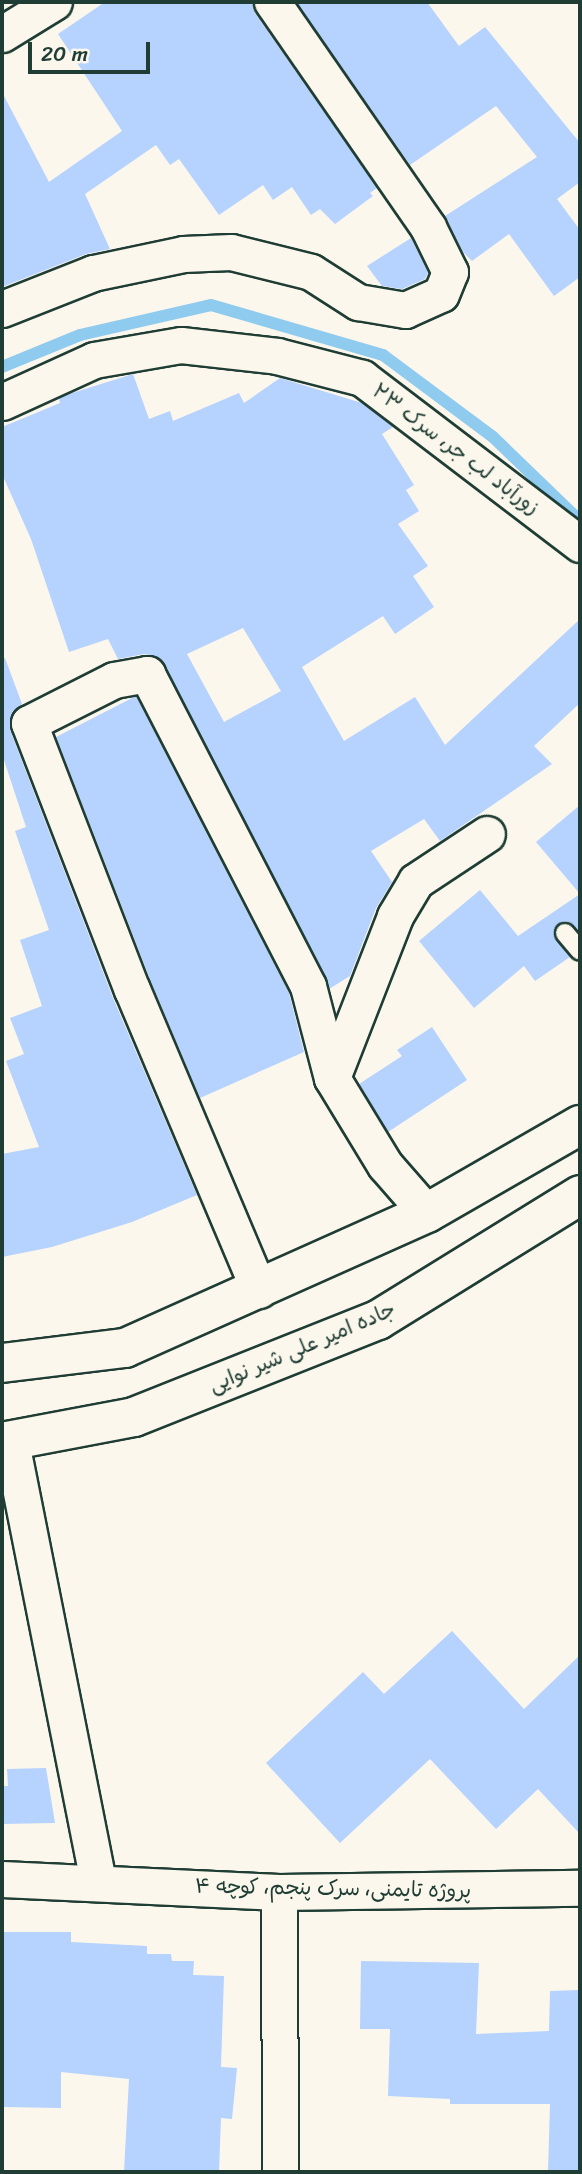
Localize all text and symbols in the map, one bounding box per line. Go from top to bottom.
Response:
scale bar [32,28,154,72]
text: 20 m [41,35,88,73]
street label: زورآباد لب جر، سرک ۲۳ [367,378,545,520]
street label: جاده امیر علی شیر نوایی [205,1296,399,1398]
street label: پروژه تایمنی، سرک پنجم، کوچه ۴ [195,1873,471,1903]

